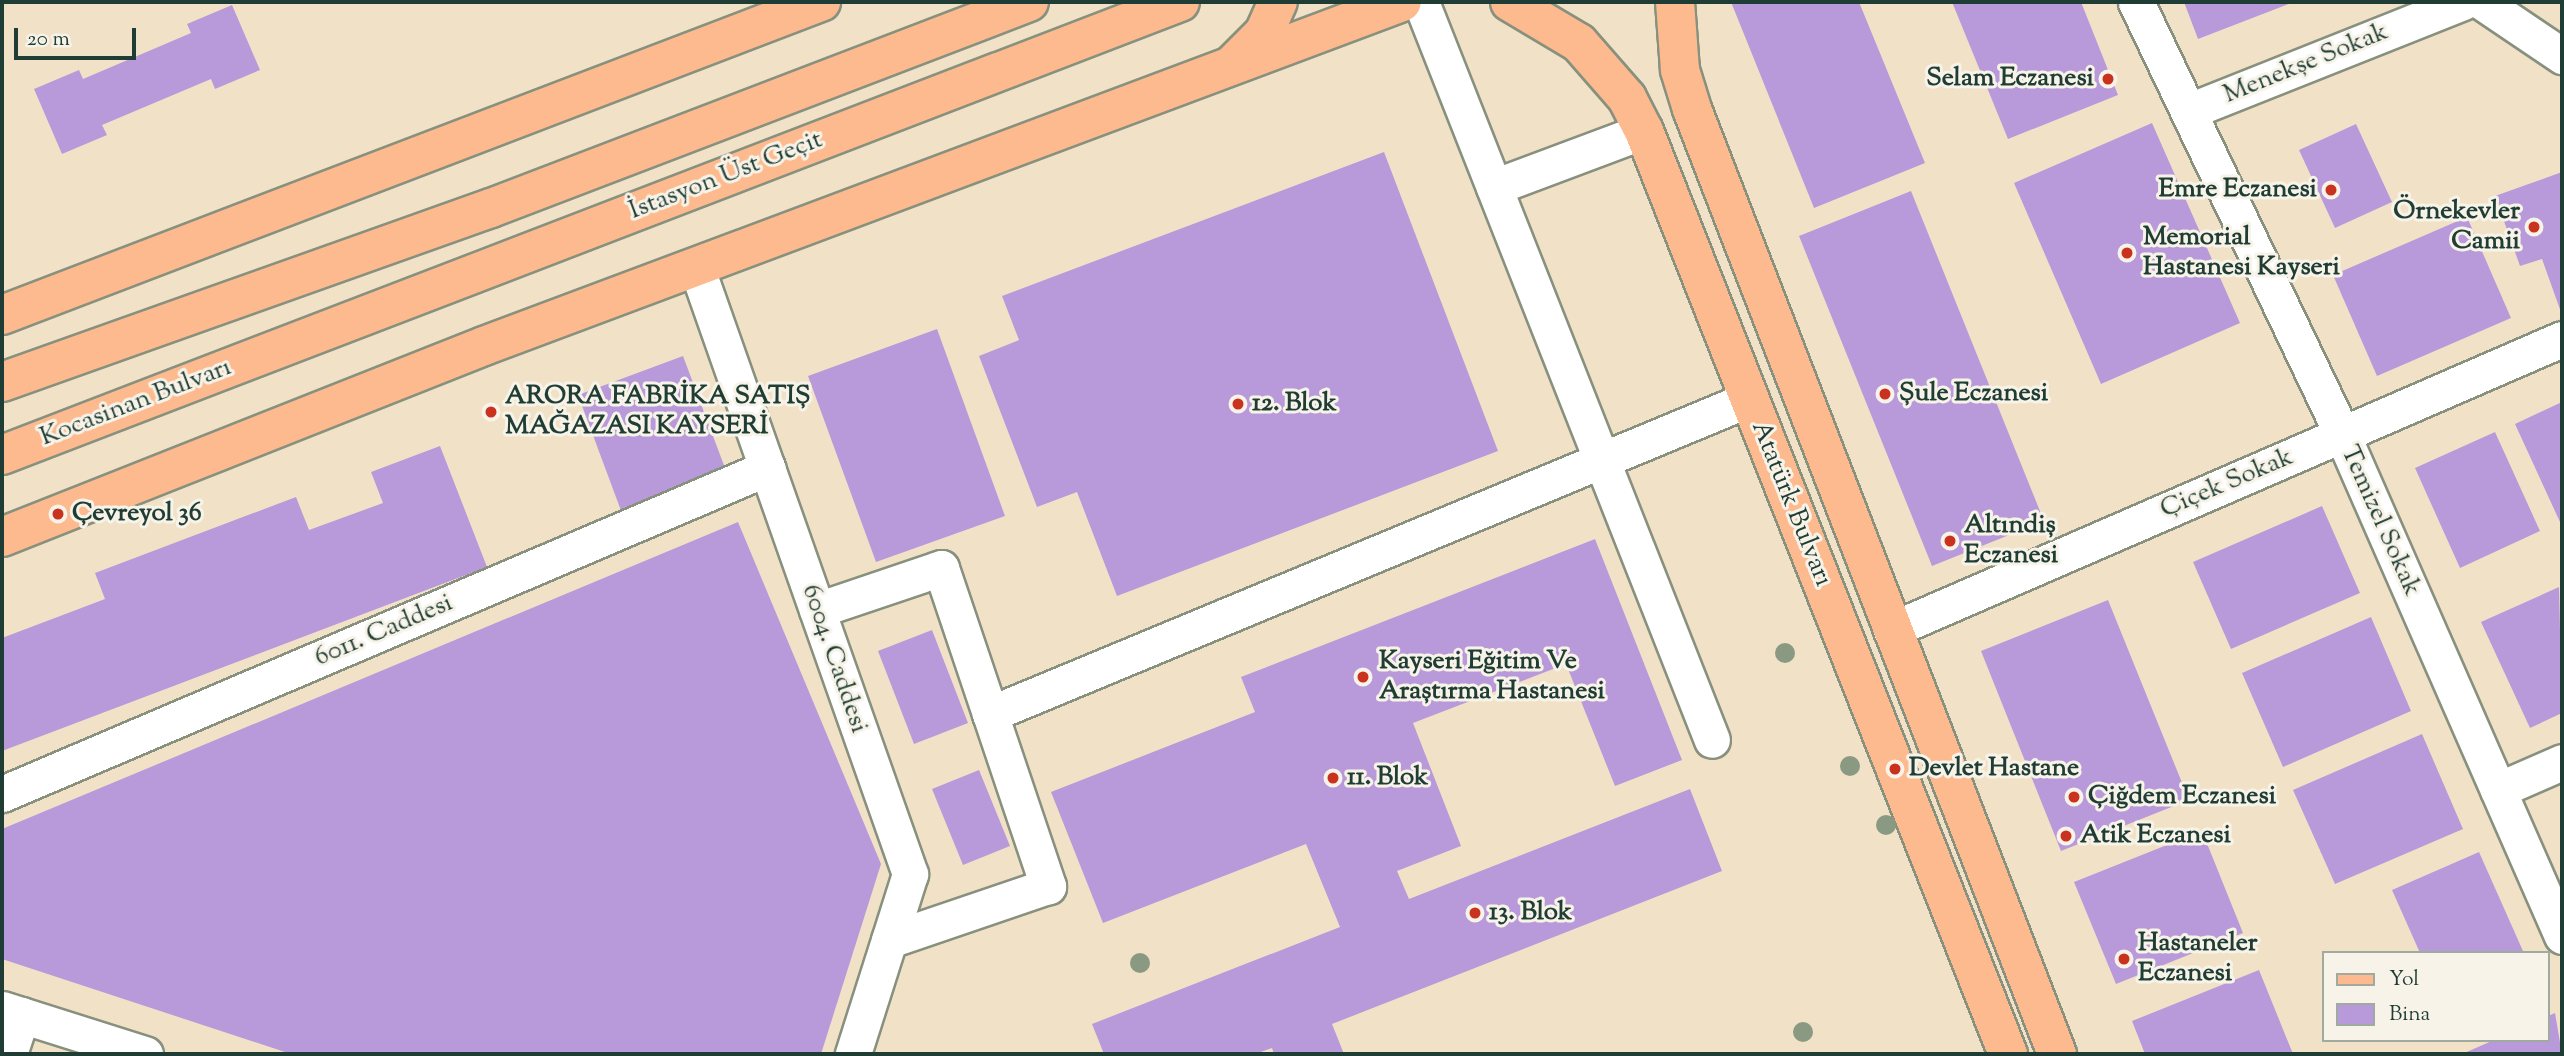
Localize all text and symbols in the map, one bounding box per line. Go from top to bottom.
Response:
scale bar [18,14,140,58]
street label: Menekşe Sokak [2219,17,2393,111]
text: 20 m [27,25,70,55]
place label: Selam Eczanesi [1926,63,2094,95]
marker: Selam Eczanesi [2100,71,2116,87]
street label: İstasyon Üst Geçit [625,125,827,227]
place label: Emre Eczanesi [2159,174,2317,206]
marker: Emre Eczanesi [2323,182,2339,198]
place label: Örnekevler Camii [2393,196,2520,258]
marker: Örnekevler Camii [2526,219,2542,235]
place label: Memorial Hastanesi Kayseri [2143,222,2340,284]
marker: Memorial Hastanesi Kayseri [2117,243,2137,263]
street label: Kocasinan Bulvarı [36,352,236,454]
place label: Şule Eczanesi [1899,378,2048,410]
place label: ARORA FABRİKA SATIŞ MAĞAZASI KAYSERİ [505,381,810,442]
marker: Şule Eczanesi [1877,386,1893,402]
place label: 12. Blok [1252,388,1337,420]
marker: 12. Blok [1230,396,1246,412]
marker: ARORA FABRİKA SATIŞ MAĞAZASI KAYSERİ [483,404,499,420]
street label: Atatürk Bulvarı [1744,417,1838,591]
street label: Temizel Sokak [2333,441,2427,601]
street label: Çiçek Sokak [2156,442,2298,526]
place label: Çevreyol 36 [72,498,202,530]
marker: Çevreyol 36 [50,506,66,522]
place label: Altındiş Eczanesi [1964,510,2058,572]
marker: Altındiş Eczanesi [1942,533,1958,549]
street label: 6004. Caddesi [794,581,874,737]
street label: 6011. Caddesi [310,588,458,674]
place label: Kayseri Eğitim Ve Araştırma Hastanesi [1379,646,1605,708]
marker: Kayseri Eğitim Ve Araştırma Hastanesi [1353,667,1373,687]
place label: Devlet Hastane [1909,753,2079,785]
marker: Devlet Hastane [1887,761,1903,777]
place label: 11. Blok [1347,762,1428,794]
marker: 11. Blok [1325,770,1341,786]
place label: Çiğdem Eczanesi [2088,781,2276,813]
marker: Çiğdem Eczanesi [2066,789,2082,805]
place label: Atik Eczanesi [2080,820,2231,852]
marker: Atik Eczanesi [2058,828,2074,844]
place label: 13. Blok [1489,897,1572,929]
marker: 13. Blok [1467,905,1483,921]
place label: Hastaneler Eczanesi [2138,928,2258,990]
marker: Hastaneler Eczanesi [2116,951,2132,967]
legend [2322,951,2550,1042]
text: Yol [2389,965,2419,995]
text: Bina [2389,1000,2430,1030]

